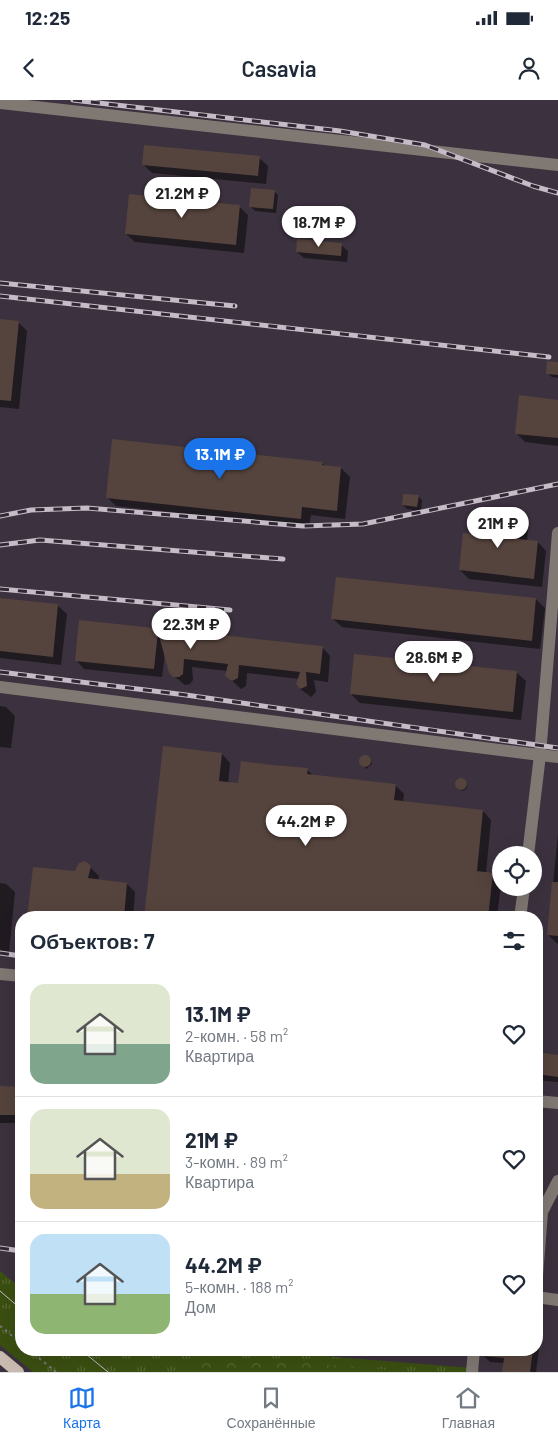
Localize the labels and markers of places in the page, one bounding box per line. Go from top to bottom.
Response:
pin: 21.2M ₽ [136,176,228,219]
pin: 18.7M ₽ [273,206,365,248]
pin: 13.1M ₽ [174,438,266,480]
pin: 21M ₽ [463,506,533,549]
pin: 22.3M ₽ [145,608,237,650]
pin: 28.6M ₽ [388,640,480,683]
pin: 44.2M ₽ [260,804,352,847]

